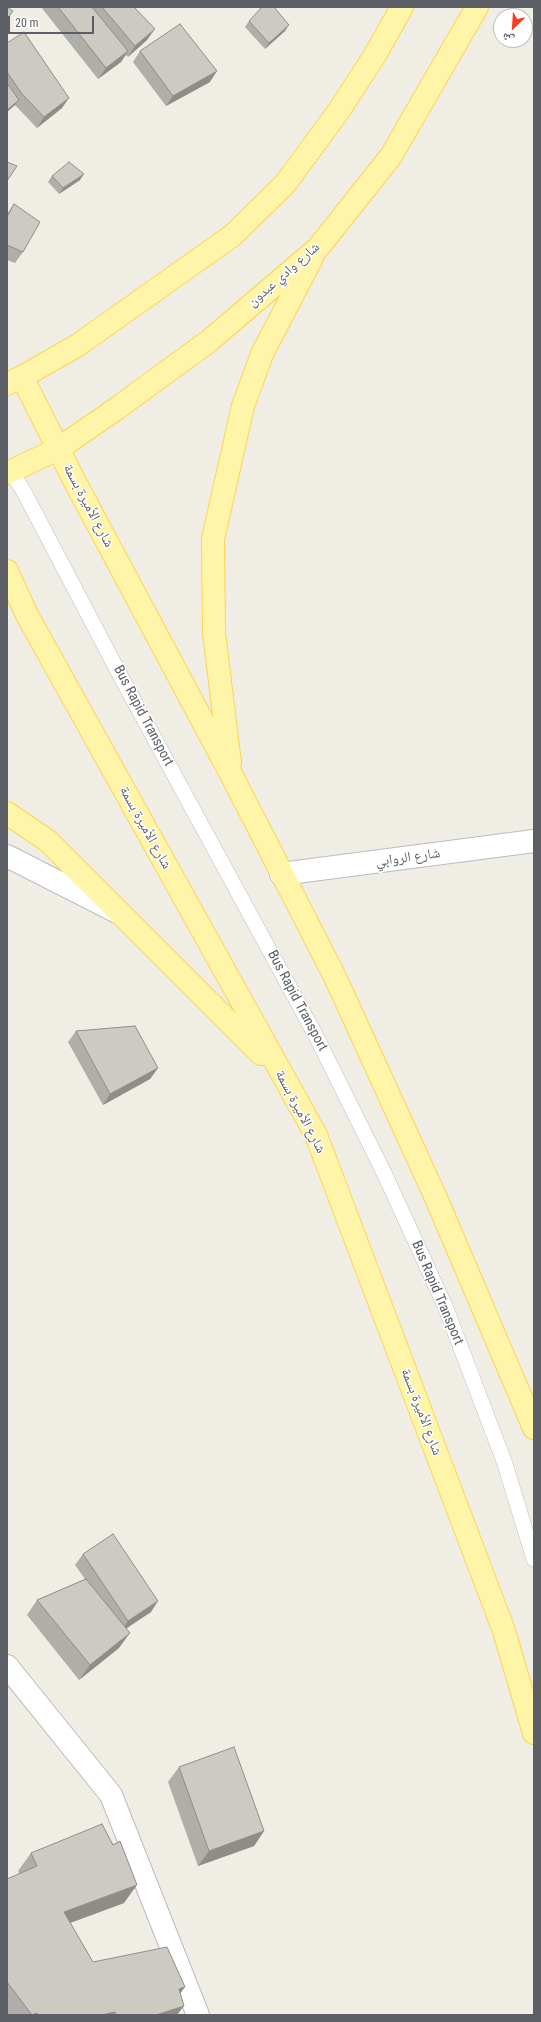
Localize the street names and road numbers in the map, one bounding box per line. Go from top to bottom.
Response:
street label: شارع وادي عبدون [245,239,323,311]
street label: شارع الأميرة بسمة [59,462,117,550]
street label: Bus Rapid Transport [109,663,177,769]
street label: شارع الأميرة بسمة [115,784,175,872]
street label: شارع الروابي [375,845,441,871]
street label: Bus Rapid Transport [263,948,331,1054]
street label: شارع الأميرة بسمة [271,1068,329,1156]
street label: Bus Rapid Transport [407,1238,467,1348]
street label: شارع الأميرة بسمة [397,1366,445,1458]

